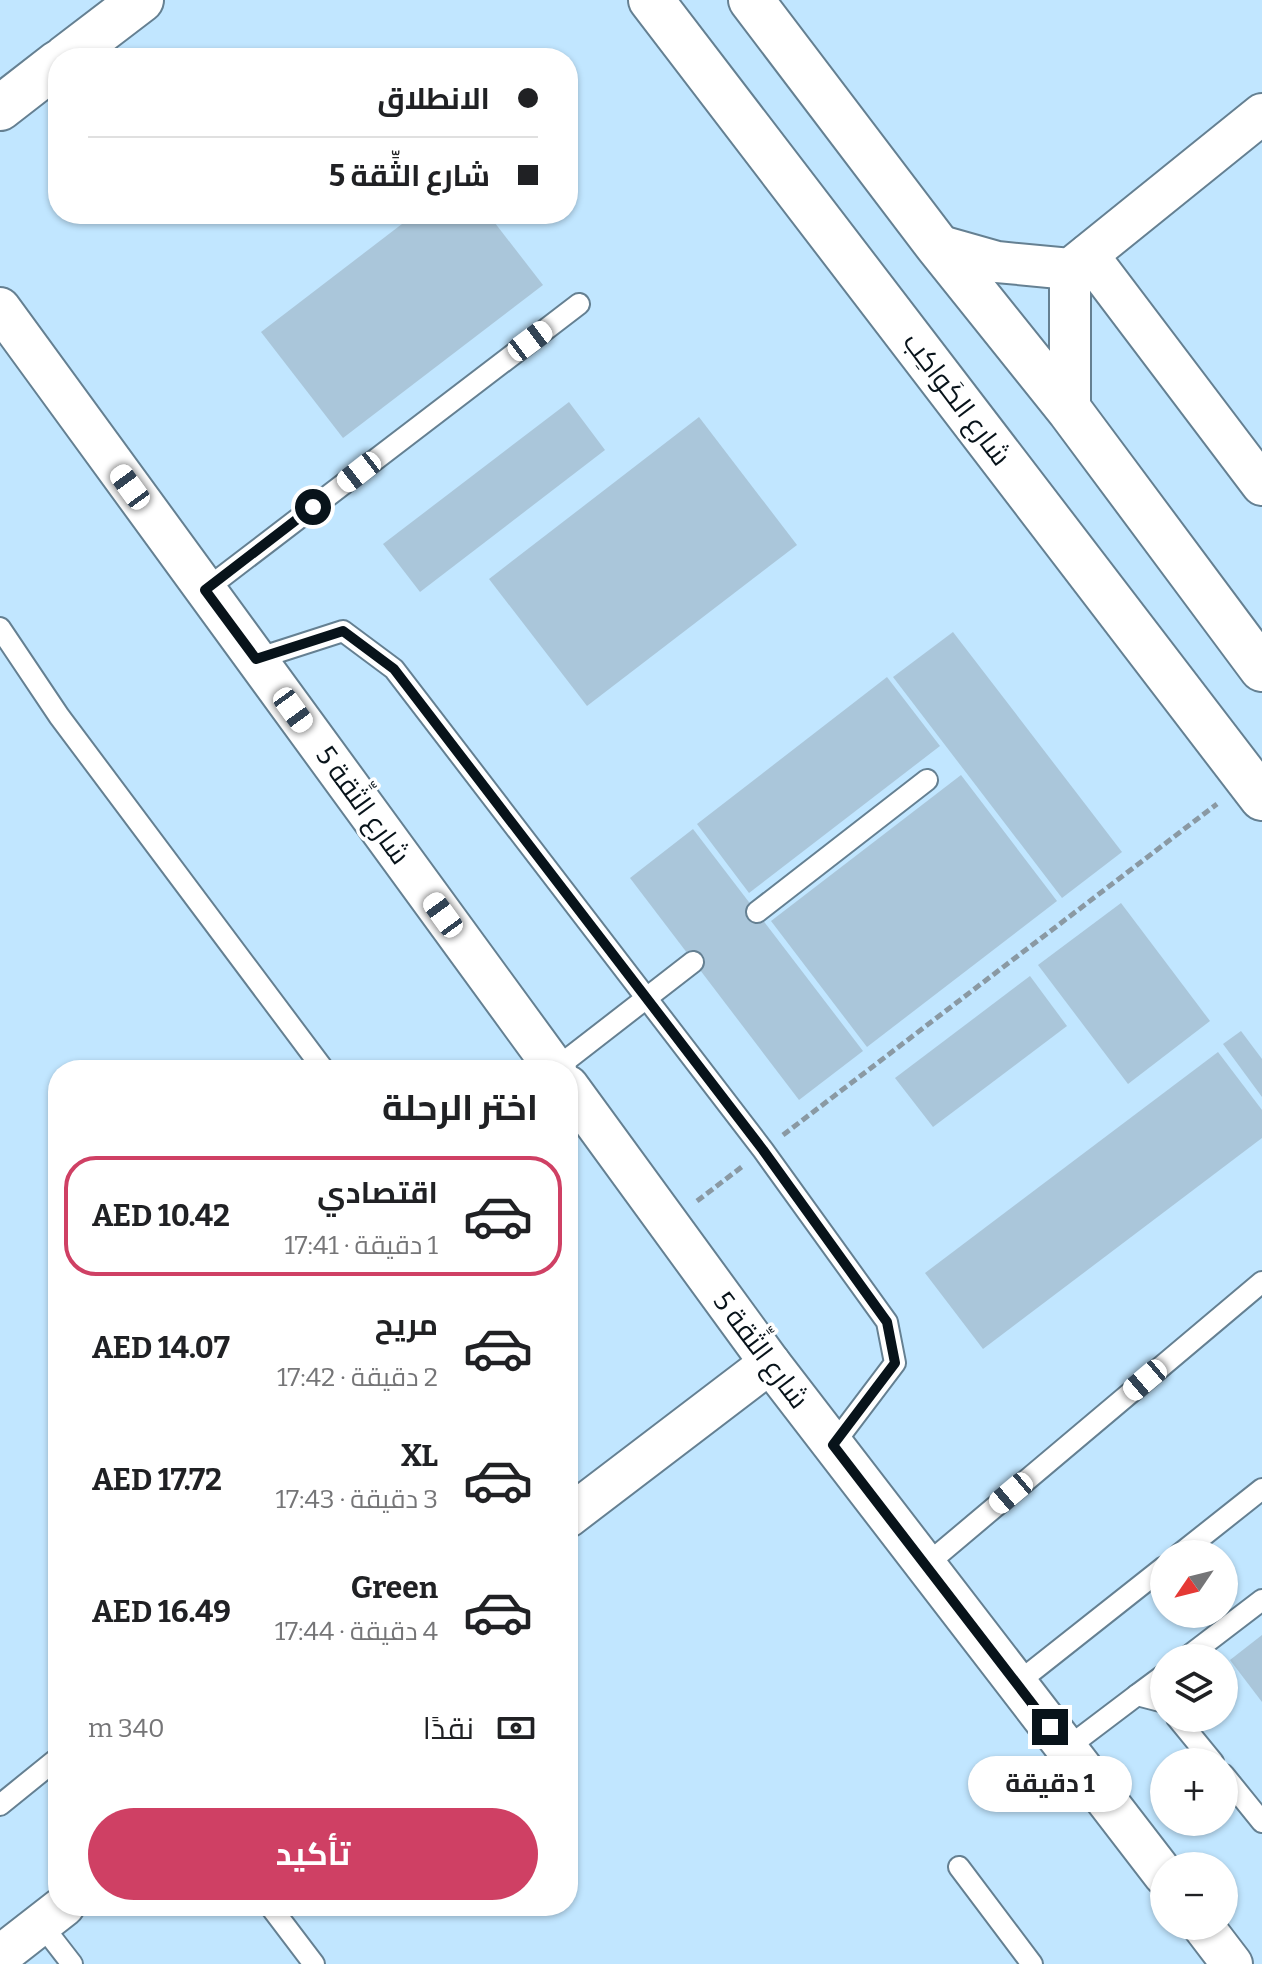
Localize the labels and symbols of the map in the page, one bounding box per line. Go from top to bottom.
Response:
car [504,317,556,365]
street label: شارع الكَواكِب [895,326,1018,473]
car [333,448,385,496]
car [106,461,154,513]
route start [295,489,331,525]
car [269,684,317,736]
street label: شارع الثِّقة 5 [307,736,422,872]
car [419,889,467,941]
street label: شارع الثِّقة 5 [705,1281,821,1416]
car [1119,1355,1171,1405]
car [985,1468,1037,1518]
north arrow [1150,1540,1238,1628]
route end [1032,1709,1068,1745]
callout: 1 دقيقة [968,1755,1132,1811]

